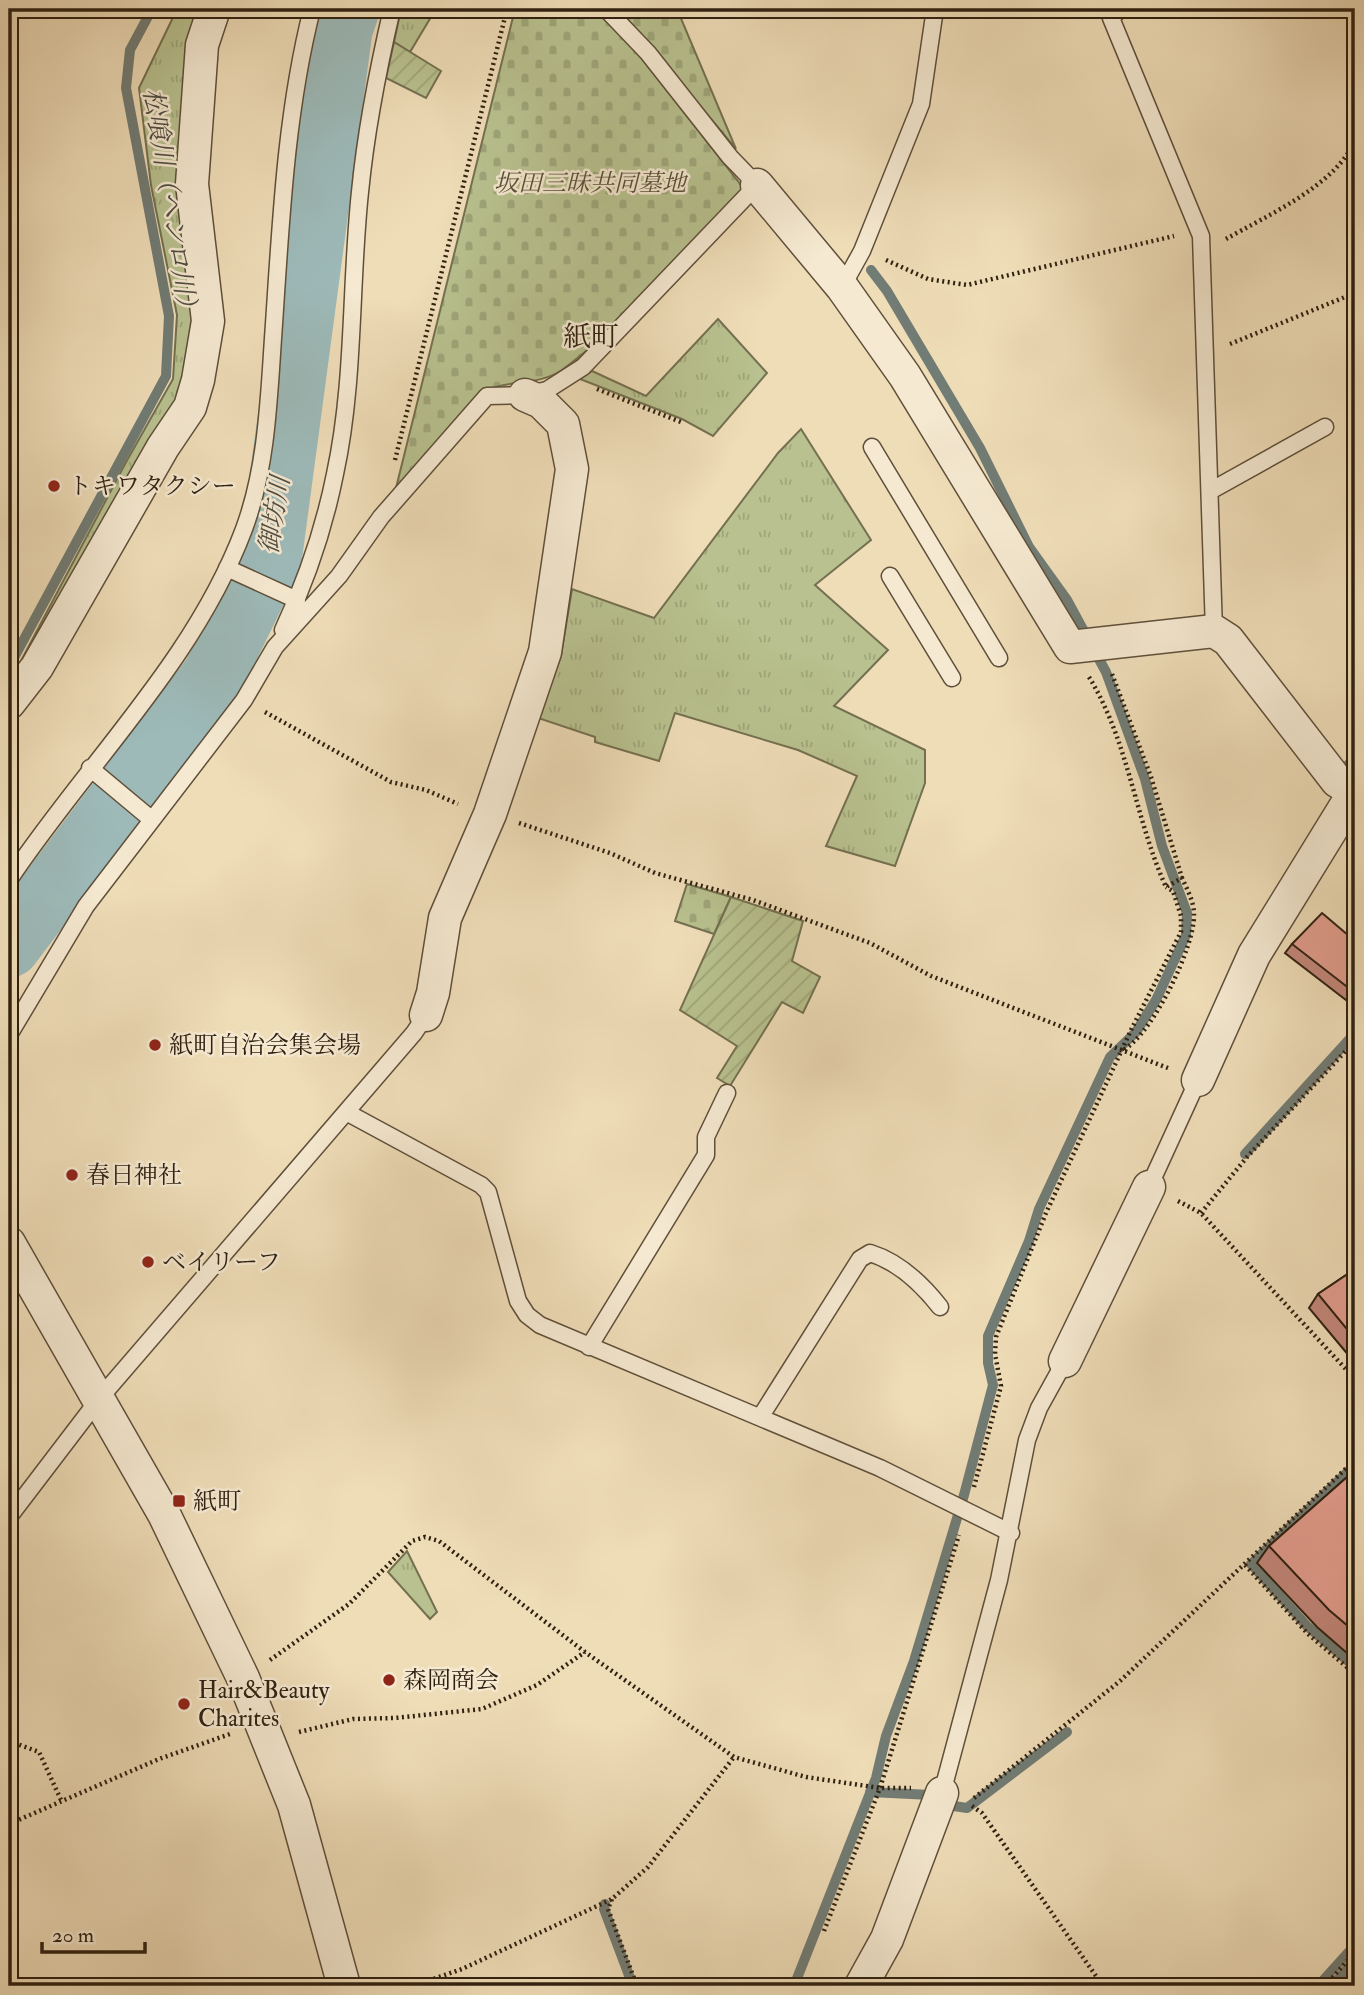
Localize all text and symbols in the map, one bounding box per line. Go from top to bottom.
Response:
water label: 松喰川（ヘンロ川） [136,86,204,322]
park label: 坂田三昧共同墓地 [494,168,689,199]
district label: 紙町 [563,320,619,355]
place label: トキワタクシー [68,471,236,502]
water label: 御坊川 [253,471,297,556]
marker: トキワタクシー [46,478,62,494]
place label: 紙町自治会集会場 [169,1030,361,1061]
marker: 紙町自治会集会場 [147,1037,163,1053]
place label: 春日神社 [86,1160,182,1191]
marker: 春日神社 [64,1167,80,1183]
place label: ベイリーフ [162,1247,281,1278]
marker: ベイリーフ [140,1254,156,1270]
place label: 紙町 [193,1486,241,1517]
marker: 紙町 [171,1493,187,1509]
place label: 森岡商会 [403,1665,499,1696]
marker: 森岡商会 [381,1672,397,1688]
place label: Hair&Beauty Charites [198,1675,330,1734]
marker: Hair&Beauty Charites [176,1696,192,1712]
scale bar [42,1911,145,1955]
text: 20 m [52,1922,94,1949]

